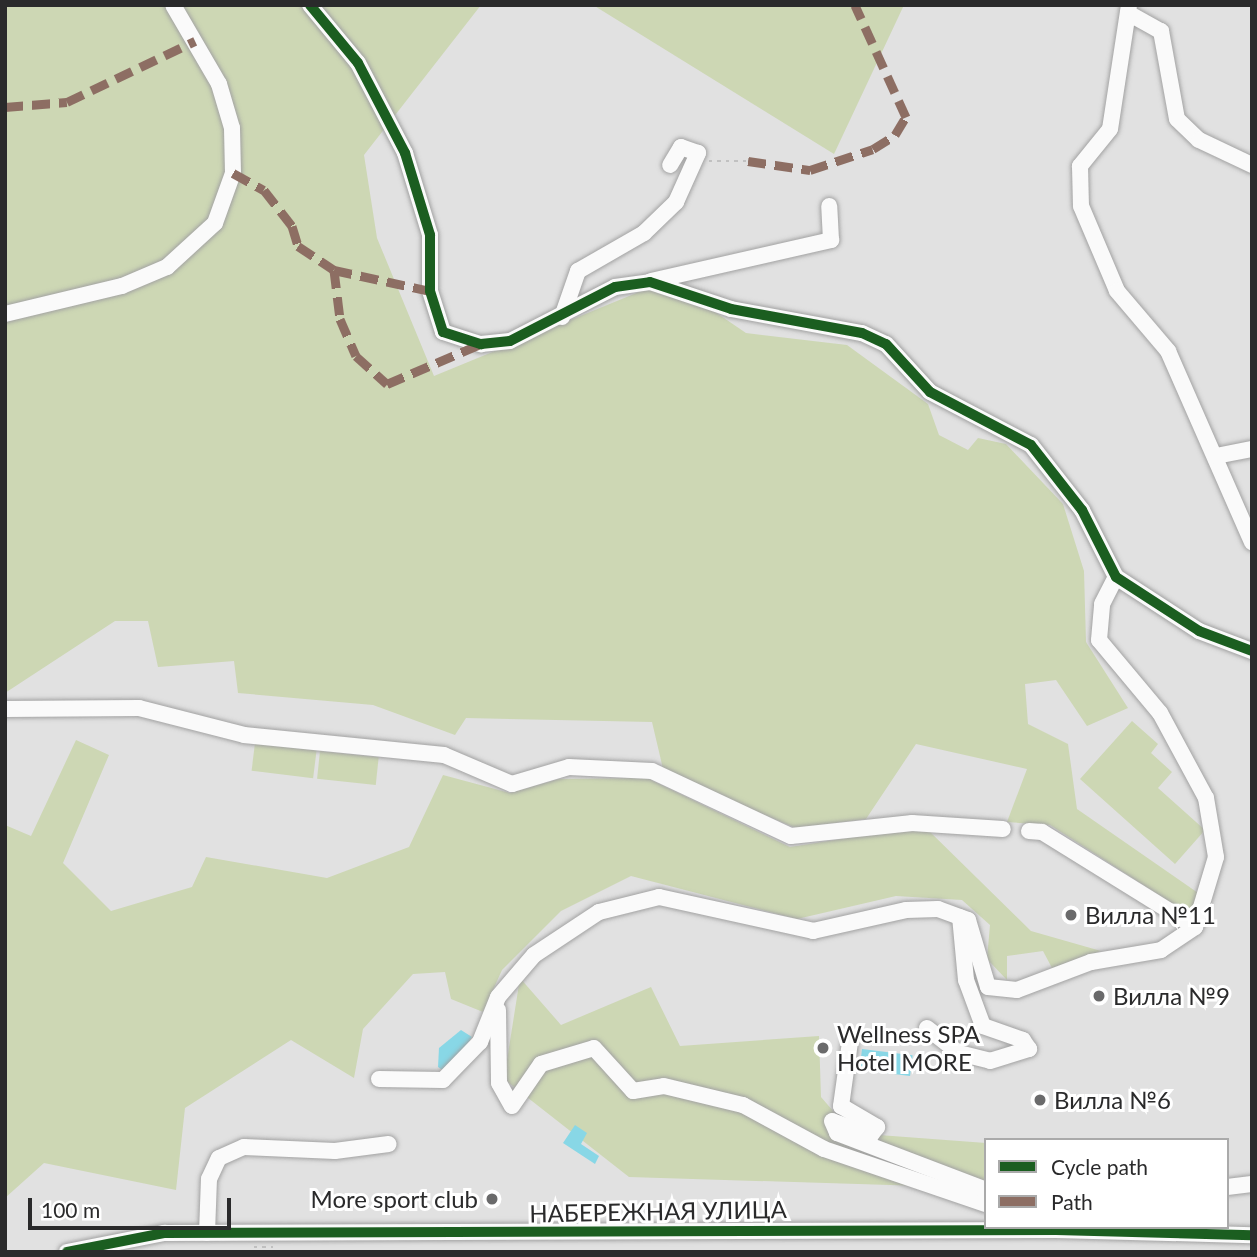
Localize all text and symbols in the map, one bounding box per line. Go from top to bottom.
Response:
place label: Вилла №11 [1085,901,1216,929]
marker: Вилла №11 [1063,907,1079,923]
place label: Вилла №9 [1113,982,1230,1010]
marker: Вилла №9 [1091,988,1107,1004]
place label: Wellness SPA Hotel MORE [837,1020,980,1076]
marker: Wellness SPA Hotel MORE [815,1040,831,1056]
place label: Вилла №6 [1054,1086,1171,1114]
marker: Вилла №6 [1032,1092,1048,1108]
legend [984,1138,1229,1229]
text: Cycle path [1051,1154,1148,1179]
scale bar [32,1184,234,1228]
place label: More sport club [311,1185,478,1213]
text: Path [1051,1189,1093,1214]
marker: More sport club [484,1191,500,1207]
street label: НАБЕРЕЖНАЯ УЛИЦА [529,1194,787,1228]
text: 100 m [41,1197,100,1222]

